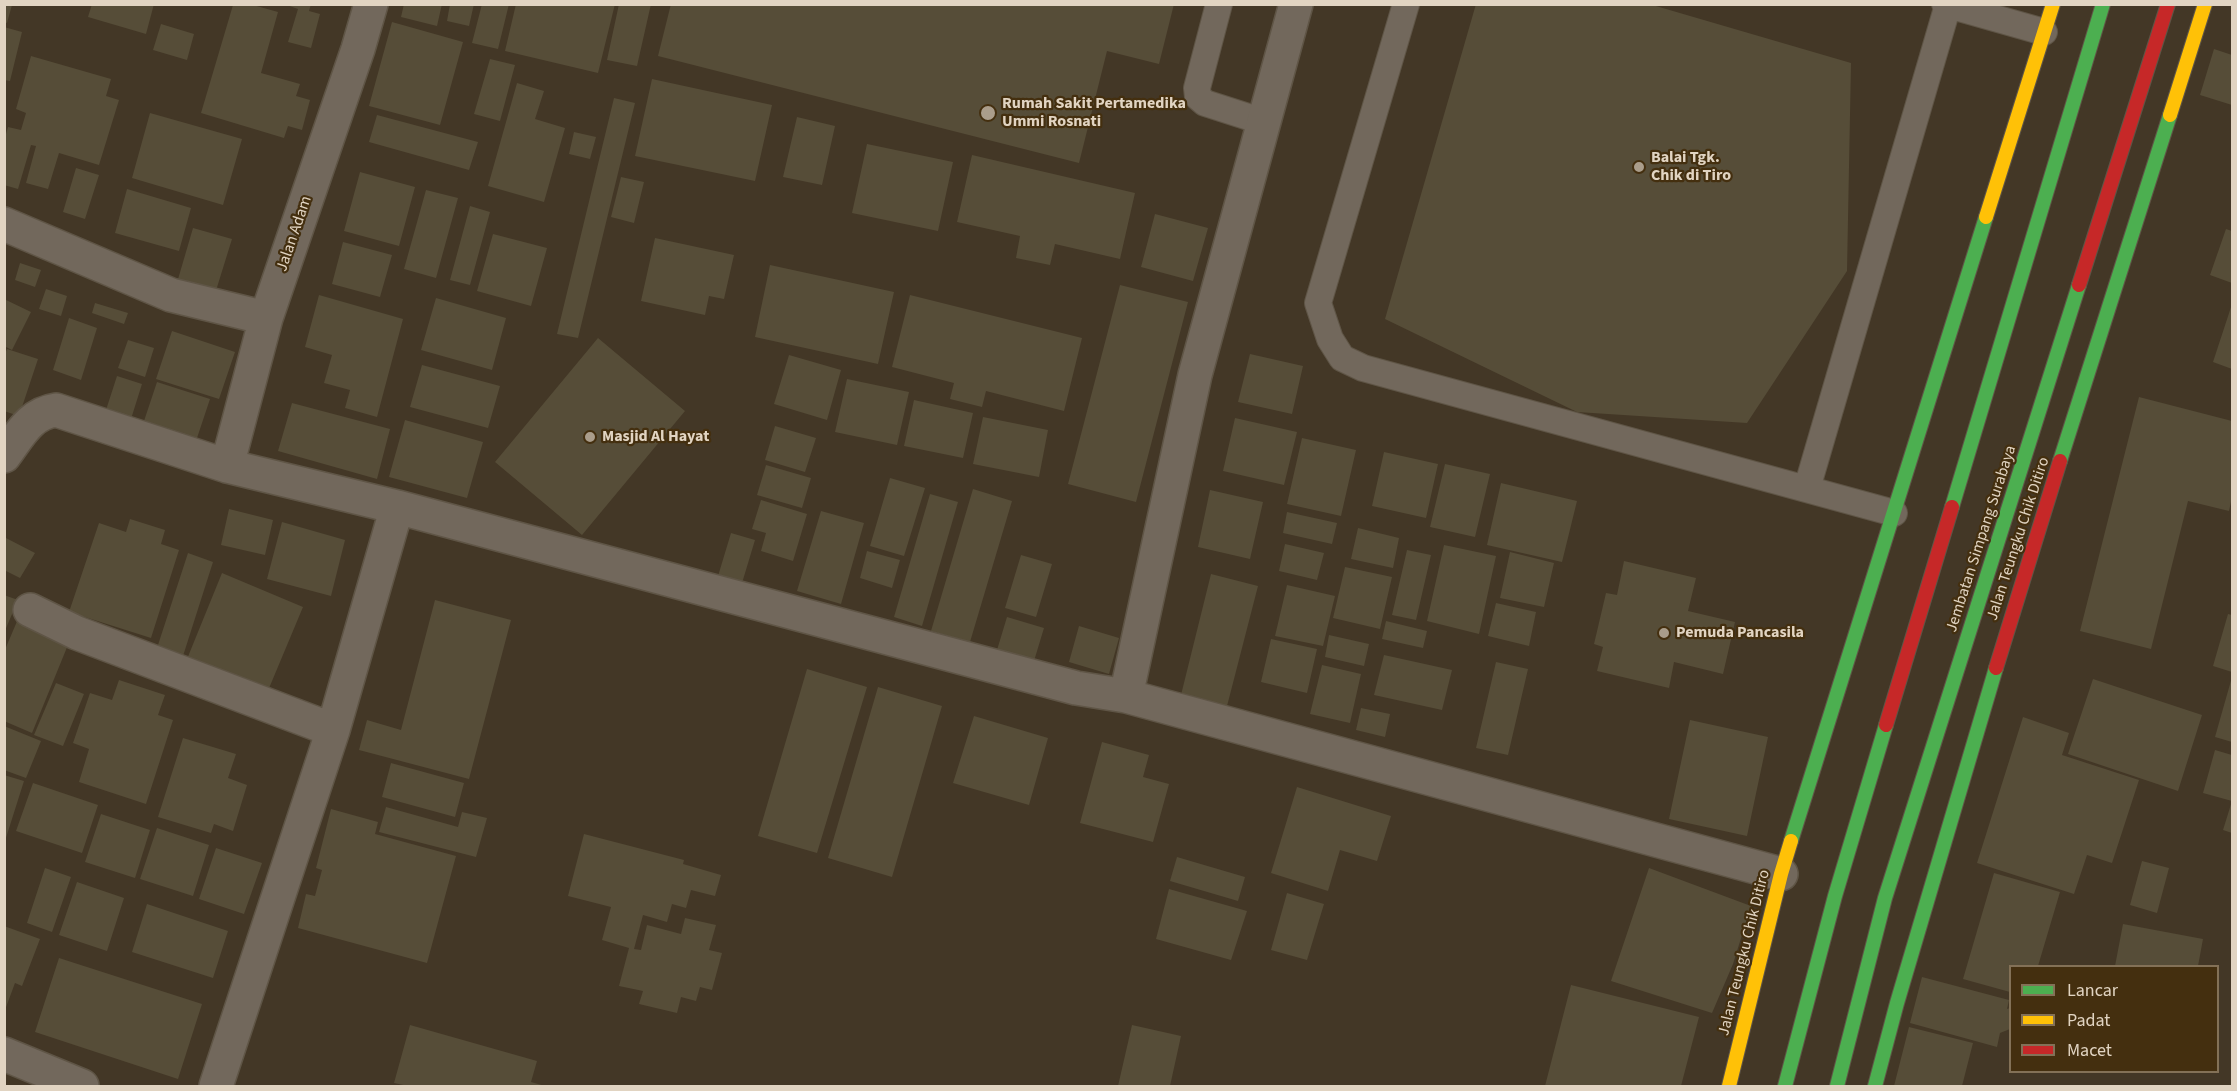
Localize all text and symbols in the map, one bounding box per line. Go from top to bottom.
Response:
place label: Rumah Sakit Pertamedika Ummi Rosnati [1002,94,1186,132]
marker: Rumah Sakit Pertamedika Ummi Rosnati [979,104,997,122]
place label: Balai Tgk. Chik di Tiro [1651,148,1731,186]
marker: Balai Tgk. Chik di Tiro [1632,160,1646,174]
street label: Jalan Adam [273,194,317,274]
place label: Masjid Al Hayat [602,427,709,447]
marker: Masjid Al Hayat [583,430,597,444]
street label: Jembatan Simpang Surabaya [1943,443,2021,635]
street label: Jalan Teungku Chik Ditiro [1984,455,2054,623]
place label: Pemuda Pancasila [1676,623,1804,643]
marker: Pemuda Pancasila [1657,626,1671,640]
street label: Jalan Teungku Chik Ditiro [1715,868,1775,1038]
legend [2009,965,2219,1073]
text: Lancar [2067,978,2118,1003]
text: Padat [2067,1008,2110,1033]
text: Macet [2067,1038,2112,1063]

